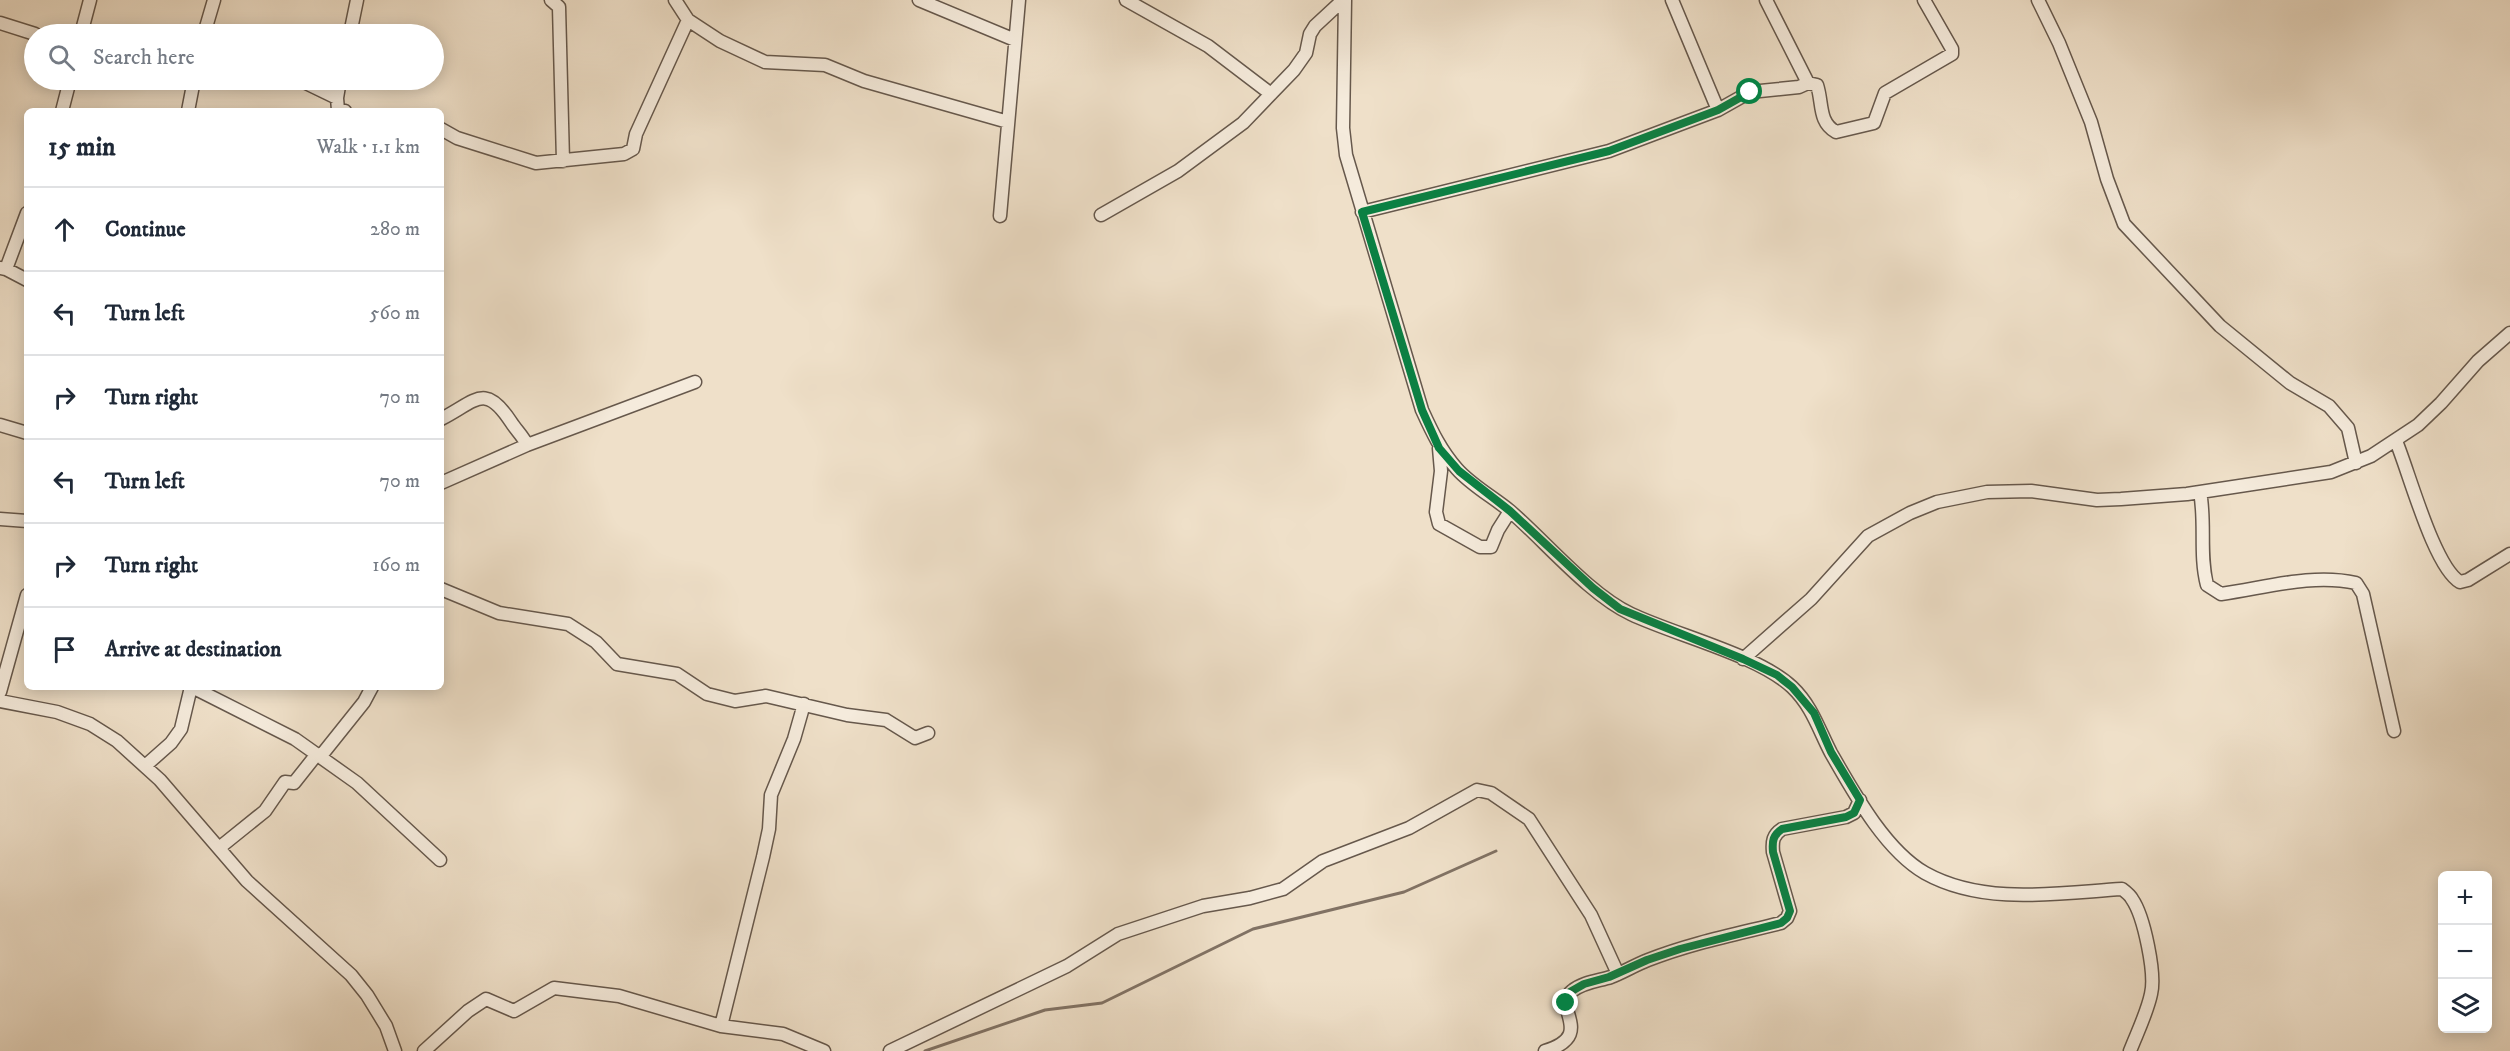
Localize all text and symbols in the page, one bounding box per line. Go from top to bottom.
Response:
search box [24,24,444,90]
icon: search [45,41,78,74]
text: Search here [93,44,195,71]
route start [1736,78,1762,104]
text: 15 min [48,131,116,164]
text: Walk · 1.1 km [316,135,420,160]
icon: ahead [48,213,81,246]
text: Continue [105,216,186,243]
text: 280 m [370,217,420,242]
icon: left [48,297,81,330]
text: Turn left [105,300,185,327]
text: 560 m [370,301,420,326]
icon: right [48,381,81,414]
text: Turn right [105,384,198,411]
text: 70 m [379,385,420,410]
icon: left [48,465,81,498]
text: Turn left [105,468,185,495]
text: 70 m [379,469,420,494]
icon: right [48,549,81,582]
text: Turn right [105,552,198,579]
text: 160 m [372,553,420,578]
icon: arrive [48,633,81,666]
text: Arrive at destination [105,636,282,663]
map controls [2438,871,2492,1033]
button: + [2438,871,2492,925]
button: − [2438,925,2492,979]
button: layers [2438,979,2492,1033]
route end [1552,989,1578,1015]

